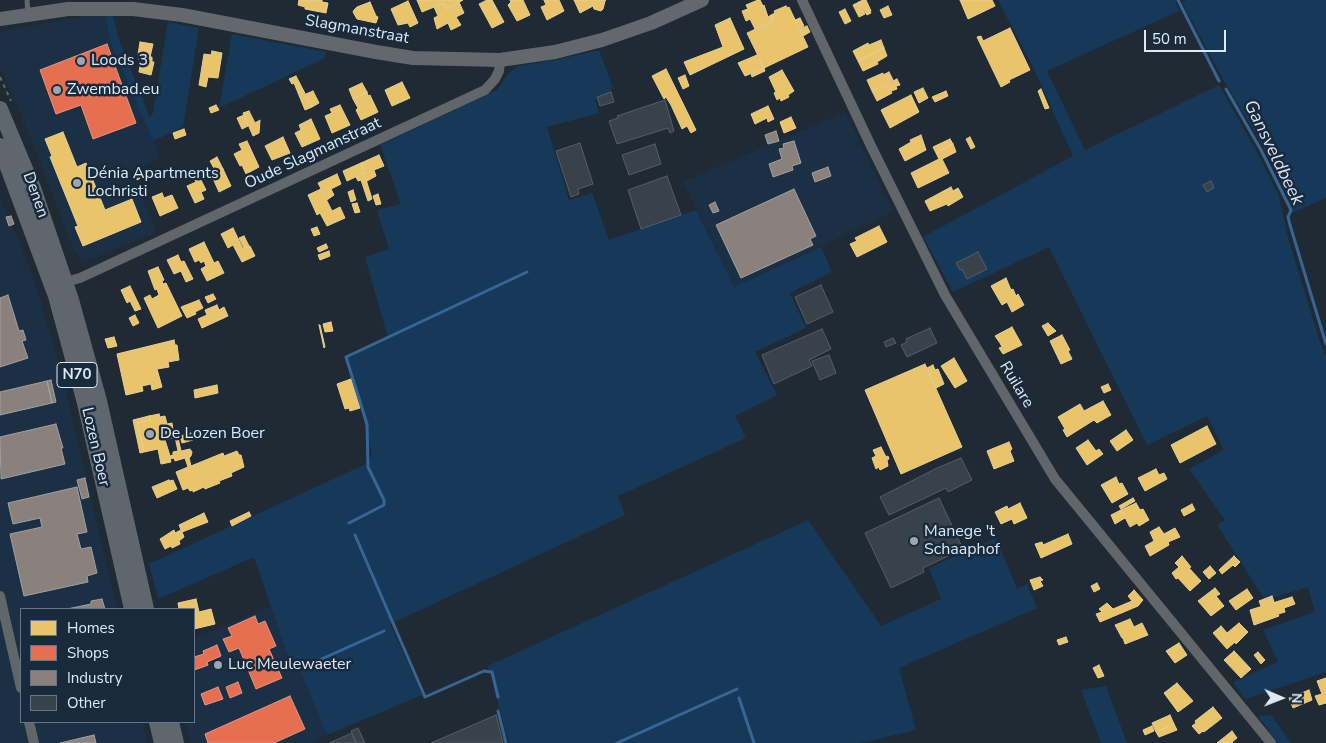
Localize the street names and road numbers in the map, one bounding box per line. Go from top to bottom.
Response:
street label: Slagmanstraat [304,11,410,49]
street label: Oude Slagmanstraat [242,114,384,194]
street label: Denen [18,170,52,220]
street label: Ruilare [995,358,1037,412]
road number: N70 [57,362,97,388]
street label: Lozen Boer [77,406,113,488]

